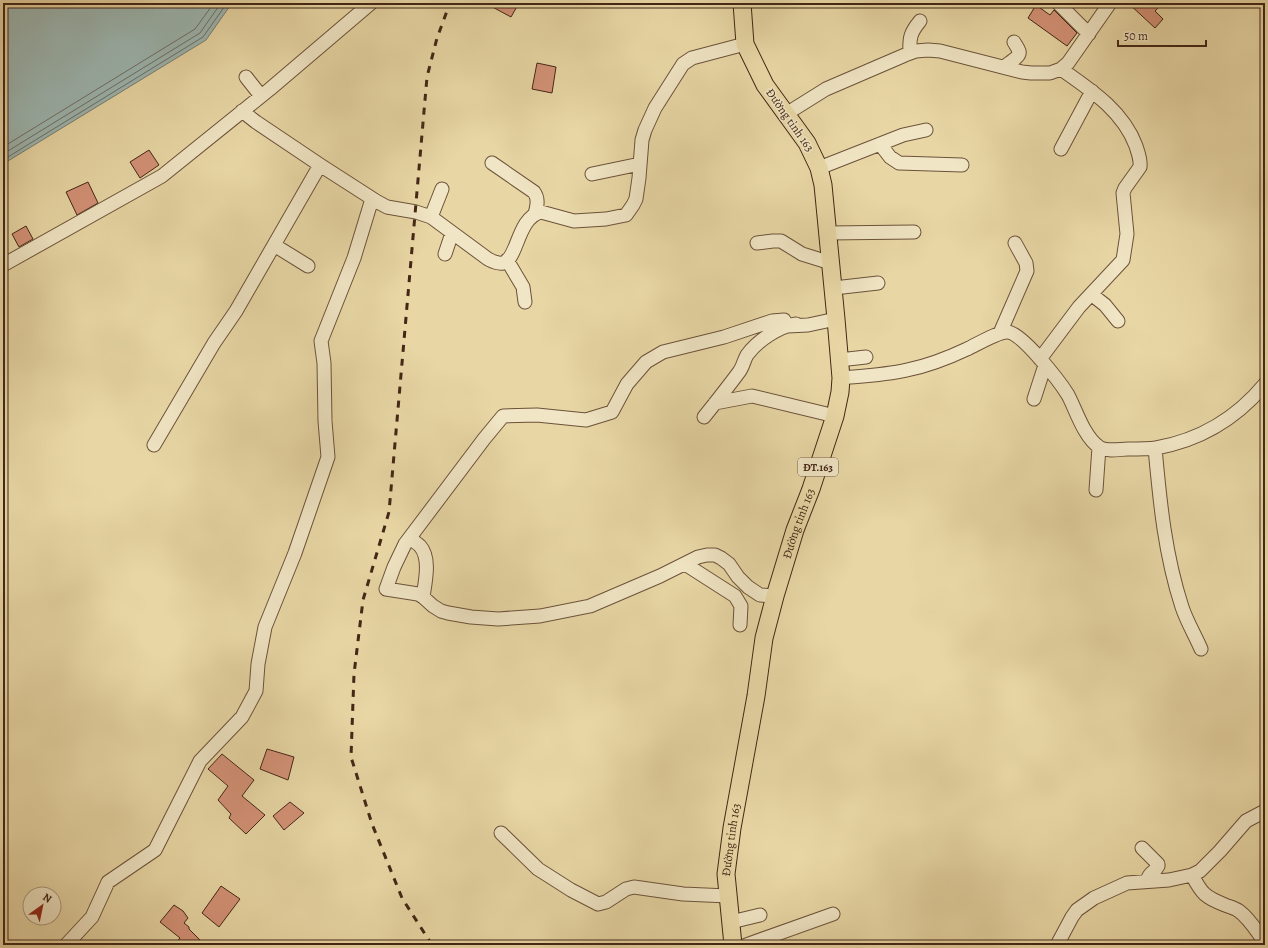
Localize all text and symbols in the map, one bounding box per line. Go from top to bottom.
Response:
scale bar [1118,22,1206,48]
text: 50 m [1124,28,1148,44]
street label: Đường tỉnh 163 [762,85,818,155]
road number: ĐT.163 [798,458,838,476]
street label: Đường tỉnh 163 [779,486,818,561]
street label: Đường tỉnh 163 [718,802,744,877]
north arrow [22,886,62,926]
text: N [40,890,55,907]

